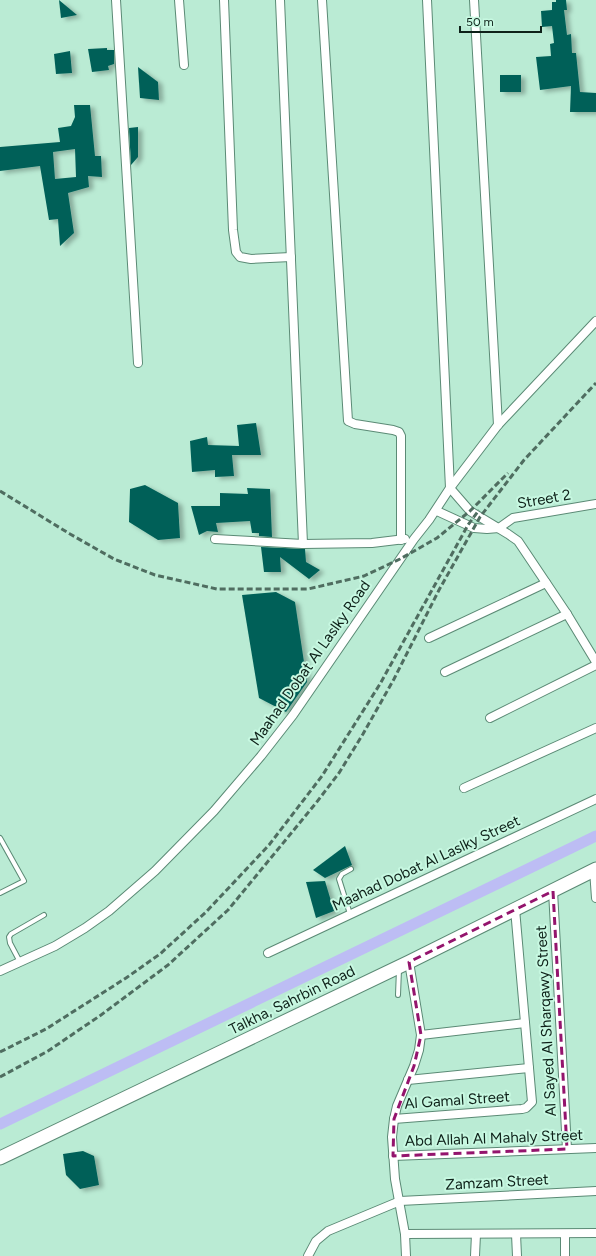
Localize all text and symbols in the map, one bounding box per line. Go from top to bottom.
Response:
scale bar [460,8,541,34]
text: 50 m [466,15,494,29]
street label: Street 2 [516,485,572,513]
street label: Maahad Dobat Al Laslky Road [246,577,374,749]
street label: Maahad Dobat Al Laslky Street [329,811,523,915]
street label: Al Sayed Al Sharqawy Street [532,925,560,1117]
street label: Talkha, Sahrbin Road [226,962,358,1038]
street label: Al Gamal Street [404,1087,511,1113]
street label: Abd Allah Al Mahaly Street [405,1126,584,1150]
street label: Zamzam Street [445,1170,549,1194]

